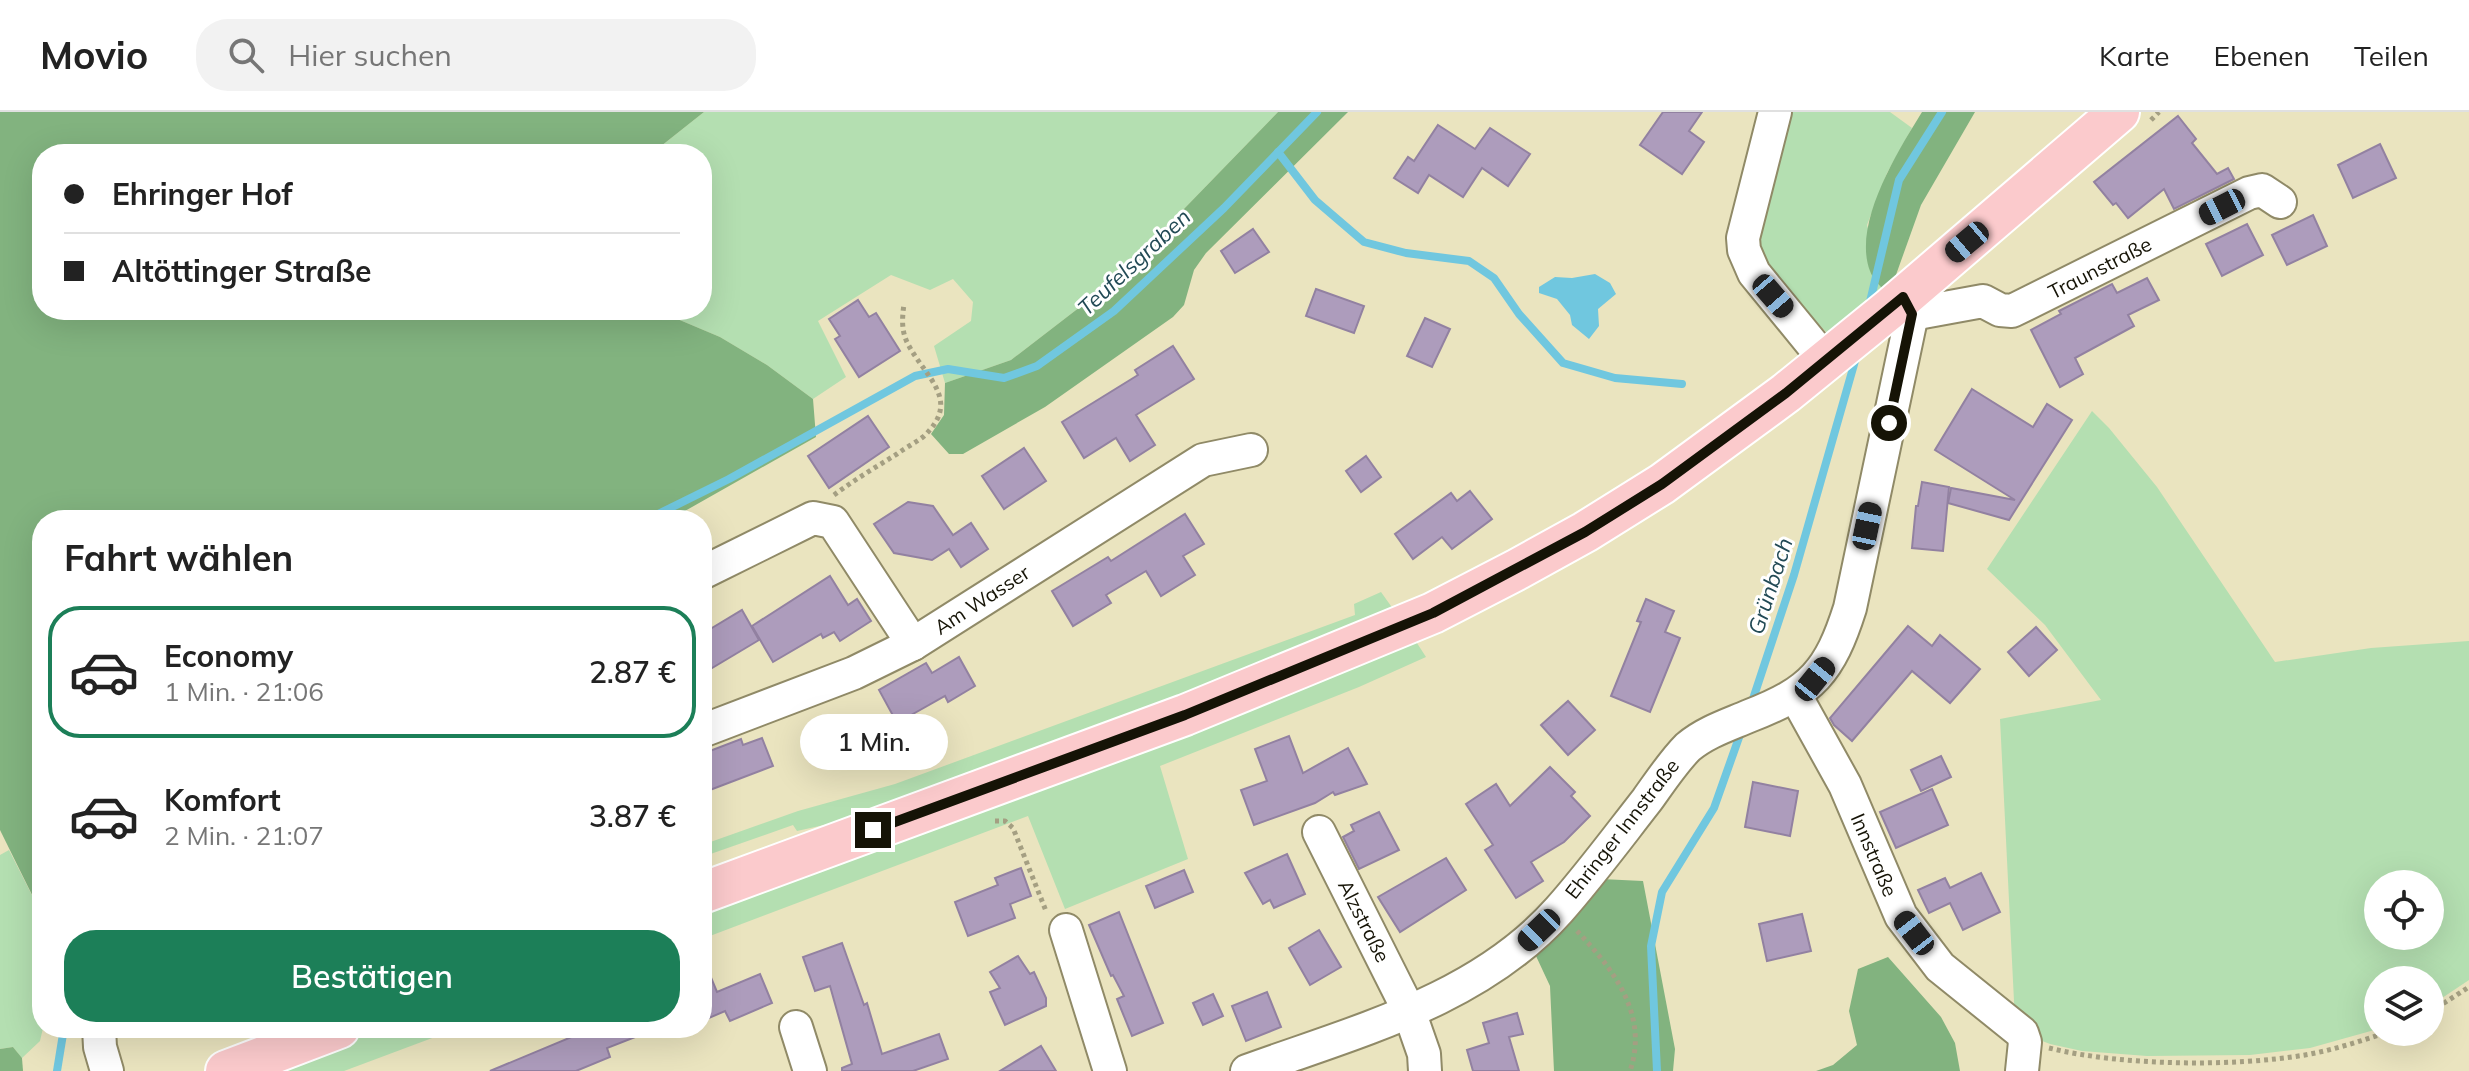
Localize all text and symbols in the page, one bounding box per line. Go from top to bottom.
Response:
search box [196,19,756,91]
text: Movio [40,31,148,79]
icon: search [224,33,268,77]
text: Hier suchen [288,36,452,74]
text: Karte [2099,38,2169,73]
text: Ebenen [2213,38,2310,73]
text: Teilen [2354,38,2429,73]
text: Ehringer Hof [112,175,293,213]
car [2195,185,2249,229]
water label: Teufelsgraben [1072,203,1196,321]
car [1941,217,1993,267]
street label: Traunstraße [2044,231,2156,304]
text: Altöttinger Straße [112,252,372,290]
car [1748,270,1798,322]
route start [1871,405,1907,441]
car [1850,500,1884,552]
water label: Grünbach [1741,534,1799,638]
text: Fahrt wählen [64,535,293,580]
street label: Am Wasser [929,559,1035,640]
icon: car [68,636,140,708]
text: Economy [164,637,293,675]
text: 2.87 € [589,653,676,691]
car [1791,653,1839,705]
text: 1 Min. · 21:06 [164,675,324,708]
callout: 1 Min. [799,714,947,770]
text: 1 Min. [837,725,911,758]
street label: Ehringer Innstraße [1559,754,1684,904]
icon: car [68,780,140,852]
text: Komfort [164,781,281,819]
text: 3.87 € [589,797,676,835]
street label: Innstraße [1846,809,1903,900]
route end [855,812,891,848]
text: 2 Min. · 21:07 [164,819,324,852]
map controls [2364,870,2444,1046]
button: locate [2364,870,2444,950]
street label: Alzstraße [1333,875,1396,966]
car [1513,905,1565,955]
car [1890,907,1938,959]
button: Bestätigen [64,930,680,1022]
button: layers [2364,966,2444,1046]

